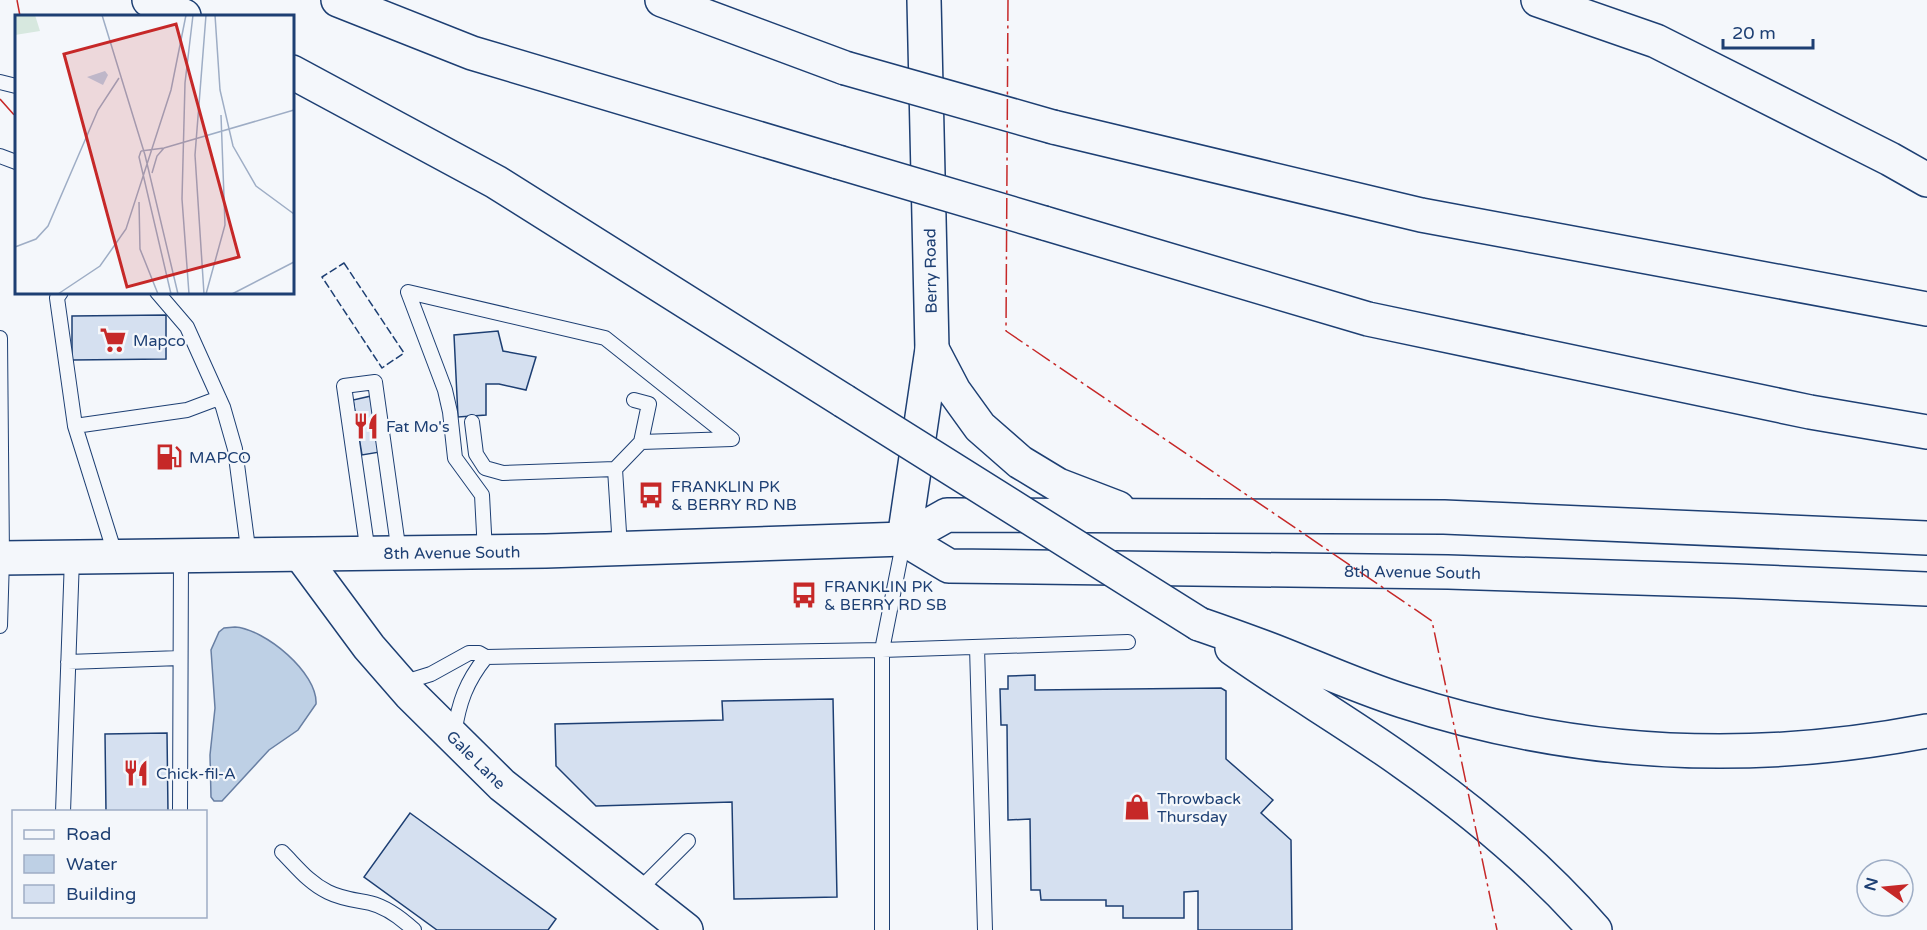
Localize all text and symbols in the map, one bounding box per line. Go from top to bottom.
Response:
scale bar [1723,12,1813,50]
inset map [15,15,294,294]
text: 20 m [1732,22,1776,44]
street label: Berry Road [920,228,942,314]
supermarket icon: Mapco [98,325,128,355]
place label: Mapco [133,331,186,351]
restaurant icon: Fat Mo's [351,411,381,441]
place label: Fat Mo's [386,417,450,437]
fuel station icon: MAPCO [154,442,184,472]
place label: MAPCO [189,448,251,468]
place label: FRANKLIN PK & BERRY RD NB [671,477,797,515]
bus stop icon: FRANKLIN PK & BERRY RD NB [636,480,666,510]
street label: 8th Avenue South [383,542,521,564]
street label: 8th Avenue South [1344,562,1481,584]
place label: FRANKLIN PK & BERRY RD SB [824,577,947,615]
bus stop icon: FRANKLIN PK & BERRY RD SB [789,580,819,610]
street label: Gale Lane [442,727,509,794]
restaurant icon: Chick-fil-A [121,758,151,788]
place label: Chick-fil-A [156,764,236,784]
place label: Throwback Thursday [1157,789,1241,827]
shop icon: Throwback Thursday [1122,792,1152,822]
legend [12,810,207,918]
text: Road [66,823,111,845]
text: Water [66,853,117,875]
north arrow [1855,858,1915,918]
text: N [1860,876,1883,893]
text: Building [66,883,136,905]

